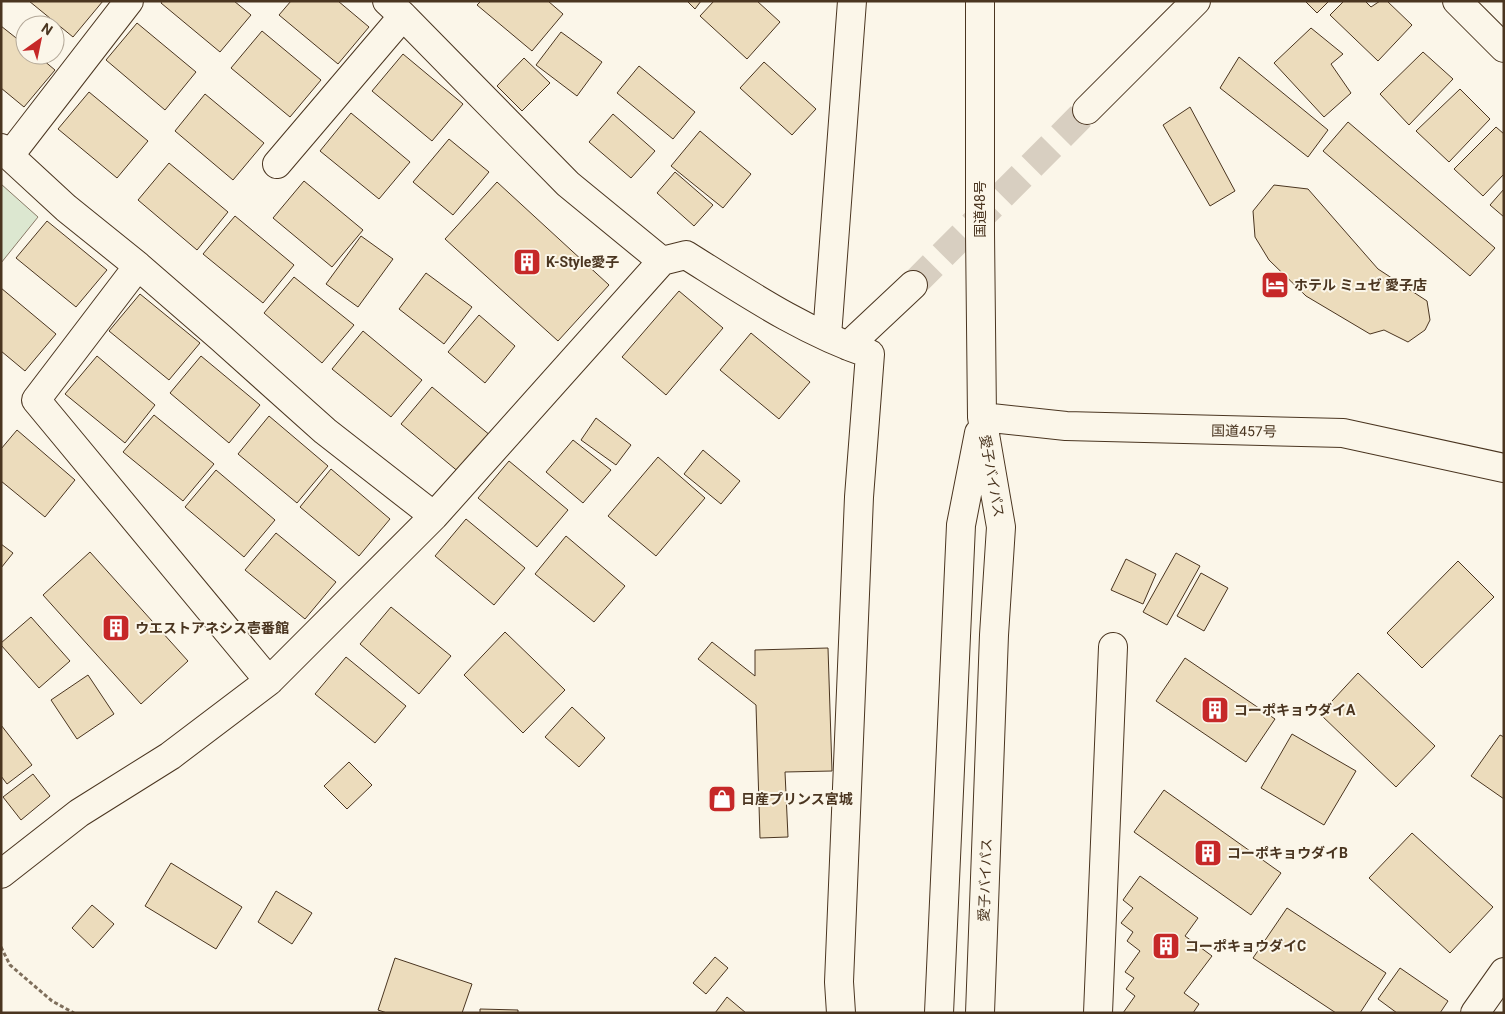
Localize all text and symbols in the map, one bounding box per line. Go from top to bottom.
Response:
north arrow [15,15,65,65]
text: N [39,20,56,39]
street label: 国道48号 [972,180,988,238]
building icon: K-Style愛子 [512,247,542,277]
place label: K-Style愛子 [546,254,619,270]
hotel icon: ホテル ミュゼ 愛子店 [1260,270,1290,300]
place label: ホテル ミュゼ 愛子店 [1294,277,1427,293]
street label: 国道457号 [1211,422,1277,440]
street label: 愛子バイパス [977,433,1007,519]
building icon: ウエストアネシス壱番館 [101,613,131,643]
place label: ウエストアネシス壱番館 [135,620,289,636]
building icon: コーポキョウダイA [1200,695,1230,725]
place label: コーポキョウダイA [1234,702,1356,718]
shop icon: 日産プリンス宮城 [707,784,737,814]
place label: 日産プリンス宮城 [741,791,853,807]
street label: 愛子バイパス [976,838,994,922]
building icon: コーポキョウダイB [1193,838,1223,868]
place label: コーポキョウダイB [1227,845,1348,861]
building icon: コーポキョウダイC [1151,931,1181,961]
place label: コーポキョウダイC [1185,938,1306,954]

